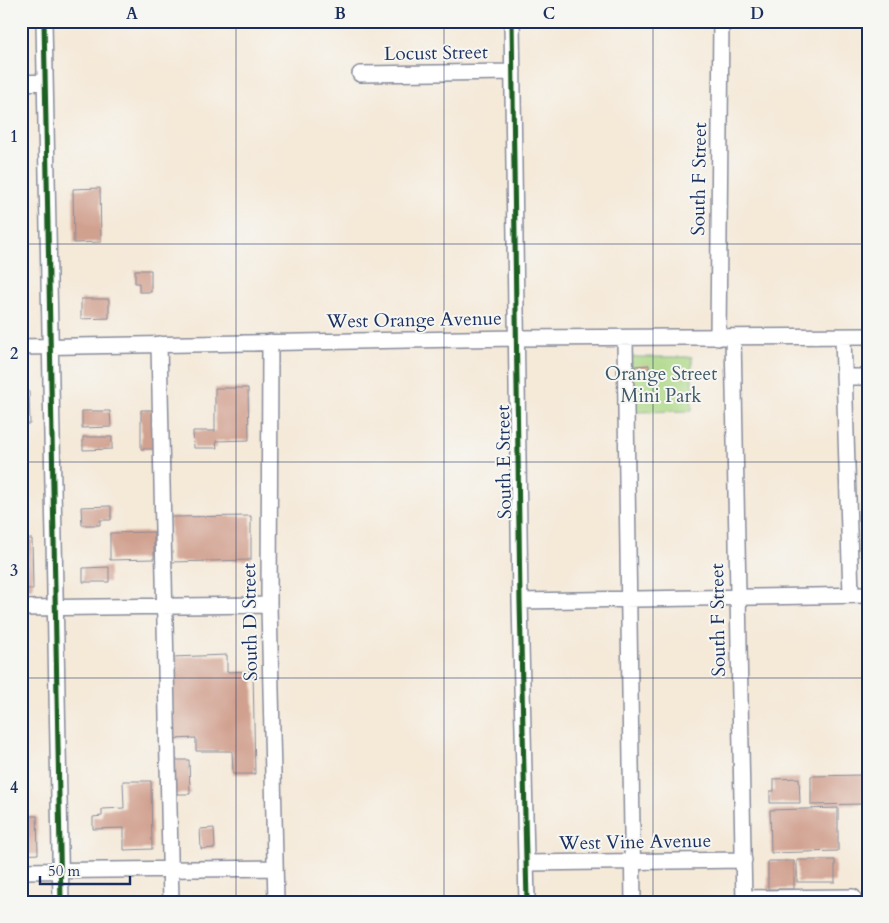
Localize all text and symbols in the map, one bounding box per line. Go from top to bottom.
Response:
text: A [126,3,138,25]
text: B [334,3,346,25]
text: C [543,3,555,25]
text: D [750,3,764,25]
street label: Locust Street [384,39,488,67]
street label: South F Street [685,122,713,236]
text: 1 [10,126,18,148]
street label: West Orange Avenue [325,305,502,335]
text: 2 [10,343,18,365]
park label: Orange Street Mini Park [605,361,717,409]
street label: South E Street [490,405,518,519]
text: 3 [10,560,18,582]
street label: South D Street [236,563,264,681]
street label: South F Street [704,563,732,677]
text: 4 [10,777,18,799]
street label: West Vine Avenue [558,828,711,856]
scale bar [40,853,130,885]
text: 50 m [48,861,80,881]

